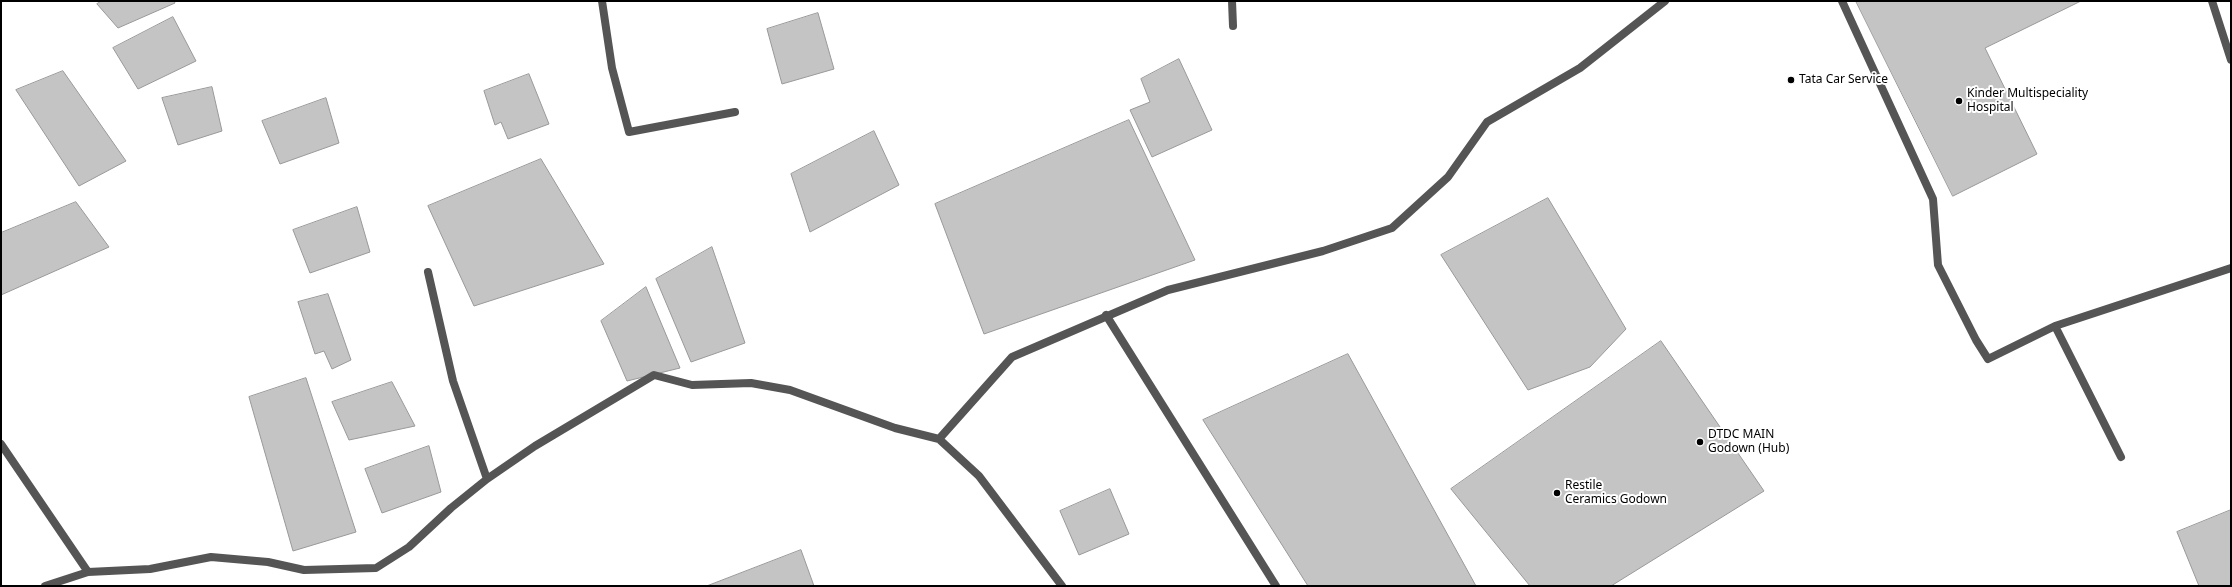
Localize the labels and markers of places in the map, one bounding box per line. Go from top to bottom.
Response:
place label: Tata Car Service [1799,73,1888,87]
marker: Tata Car Service [1786,75,1796,85]
place label: Kinder Multispeciality Hospital [1967,87,2088,115]
marker: Kinder Multispeciality Hospital [1954,96,1964,106]
place label: DTDC MAIN Godown (Hub) [1708,428,1789,456]
marker: DTDC MAIN Godown (Hub) [1695,437,1705,447]
place label: Restile Ceramics Godown [1565,479,1667,507]
marker: Restile Ceramics Godown [1552,488,1562,498]

